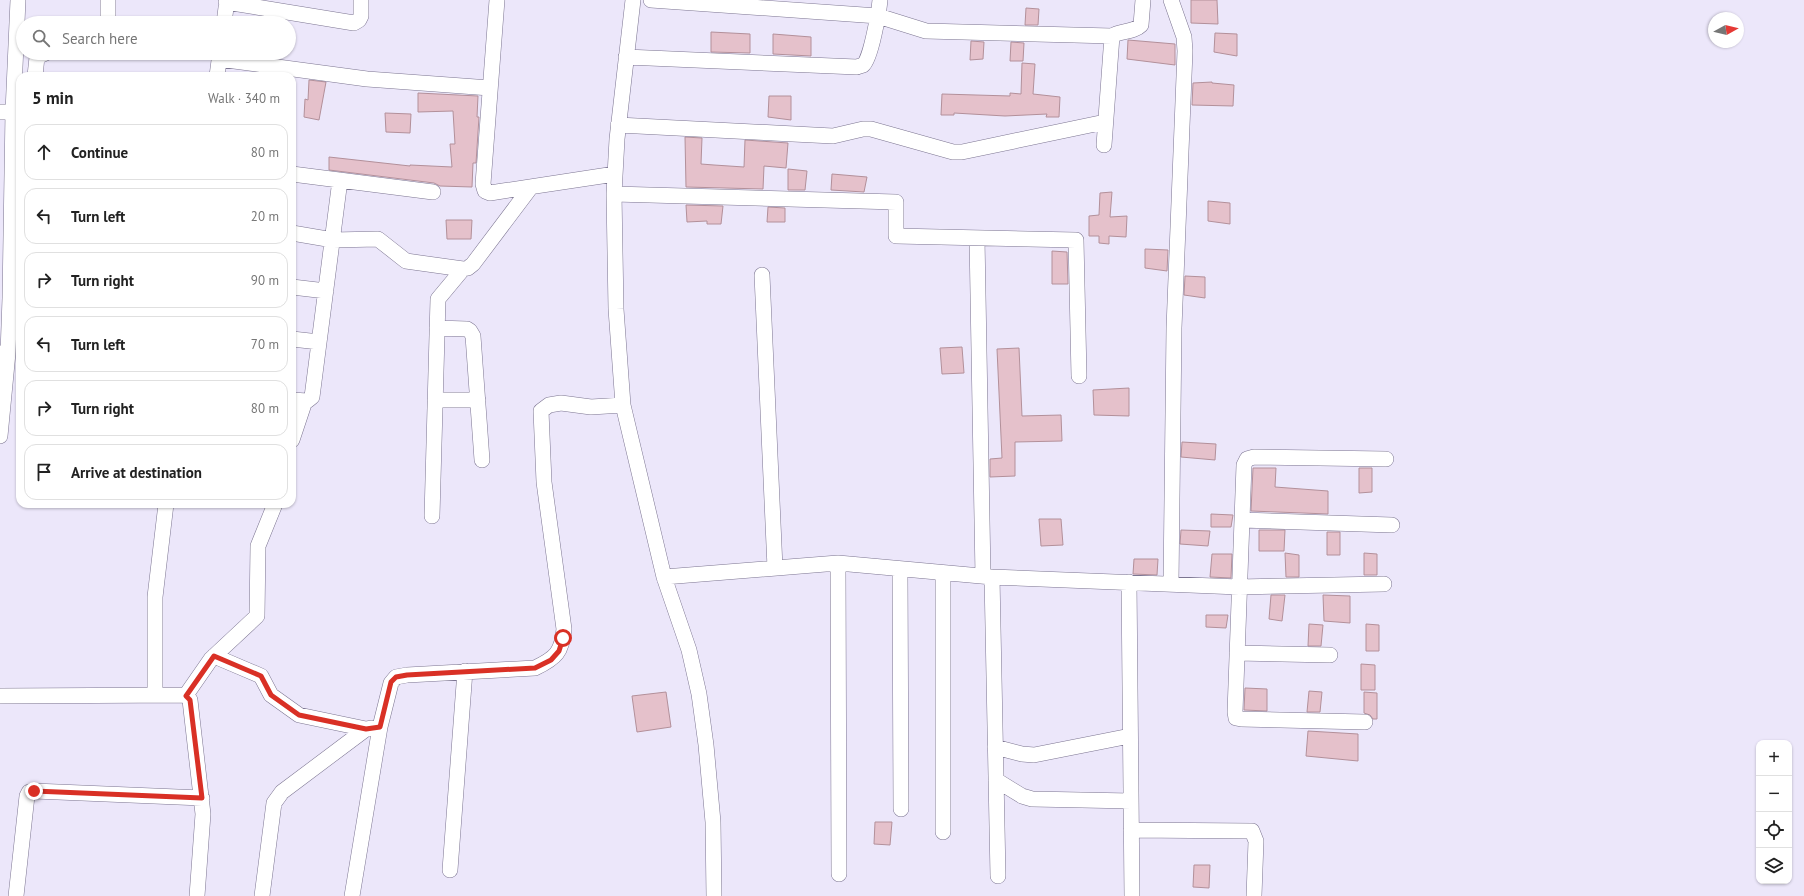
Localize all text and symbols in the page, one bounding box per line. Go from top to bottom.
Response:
north arrow [1708,12,1744,48]
search box [16,16,296,60]
icon: search [30,27,52,49]
text: Search here [62,29,138,48]
text: 5 min [32,87,73,109]
text: Walk · 340 m [208,90,280,107]
icon: ahead [33,141,55,163]
text: Continue [71,143,128,162]
text: 80 m [251,144,279,161]
icon: left [33,205,55,227]
text: Turn left [71,207,125,226]
text: 20 m [251,208,279,225]
icon: right [33,269,55,291]
text: Turn right [71,271,134,290]
text: 90 m [251,272,279,289]
icon: left [33,333,55,355]
text: Turn left [71,335,125,354]
text: 70 m [251,336,279,353]
icon: right [33,397,55,419]
text: Turn right [71,399,134,418]
text: 80 m [251,400,279,417]
icon: arrive [33,461,55,483]
text: Arrive at destination [71,463,202,482]
route start [554,629,572,647]
map controls [1756,740,1792,884]
button: + [1756,740,1792,776]
button: − [1756,776,1792,812]
route end [25,782,43,800]
button: locate [1756,812,1792,848]
button: layers [1756,848,1792,884]

